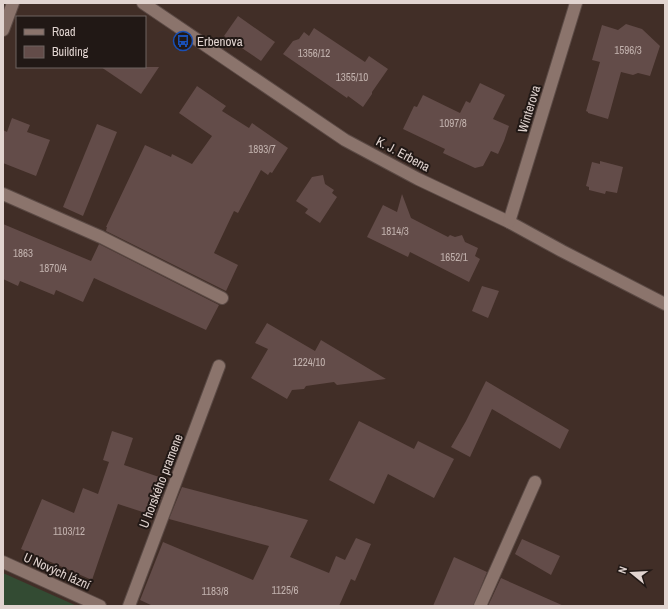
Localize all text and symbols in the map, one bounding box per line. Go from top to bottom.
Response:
legend [16,16,146,68]
text: Road [52,24,76,40]
bus stop icon: Erbenova [172,30,194,52]
place label: Erbenova [197,33,243,50]
house number: 1596/3 [614,43,642,57]
text: Building [52,44,89,60]
house number: 1356/12 [298,46,330,60]
house number: 1355/10 [336,70,368,84]
street label: Winterova [514,83,544,135]
house number: 1097/8 [439,116,467,130]
street label: K. J. Erbena [373,133,433,175]
house number: 1893/7 [248,142,276,156]
house number: 1814/3 [381,224,409,238]
house number: 1863 [13,246,33,260]
house number: 1652/1 [440,250,468,264]
house number: 1870/4 [39,261,67,275]
house number: 1224/10 [293,355,325,369]
street label: U horského pramene [135,431,187,531]
house number: 1103/12 [53,524,85,538]
street label: U Nových lázní [21,549,94,594]
north arrow [612,553,652,593]
text: N [615,565,630,575]
house number: 1125/6 [272,583,298,597]
house number: 1183/8 [202,584,228,598]

